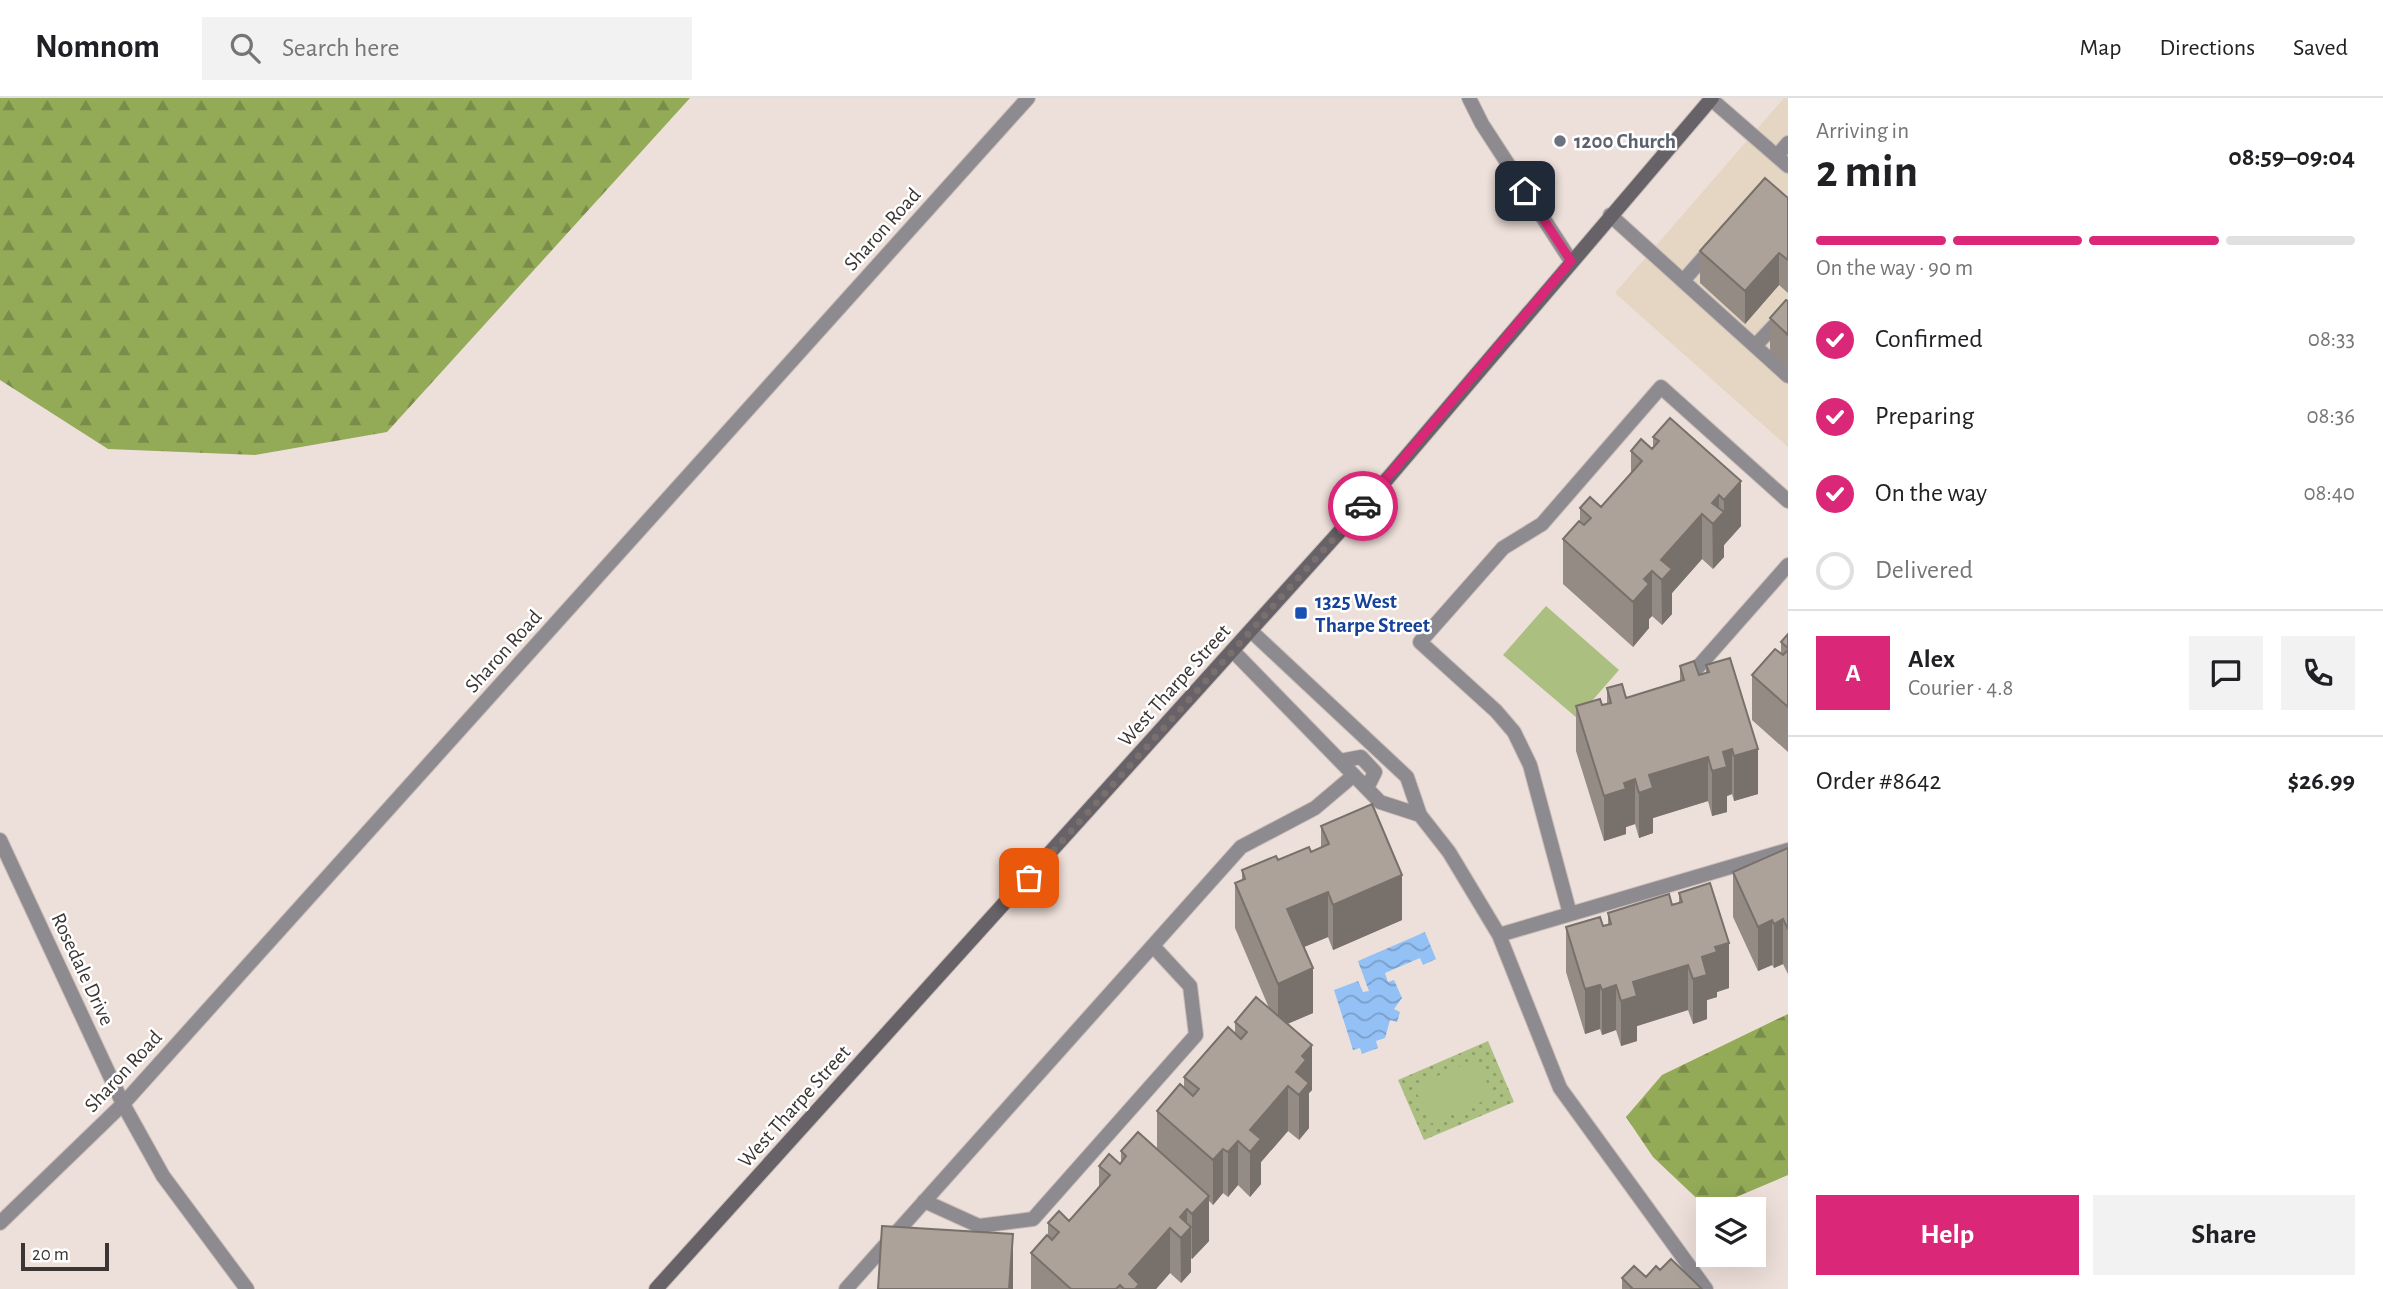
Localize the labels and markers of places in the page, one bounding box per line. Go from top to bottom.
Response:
place label: 1200 Church [1574,131,1676,152]
marker: 1200 Church [1552,133,1568,149]
pin [1495,161,1555,221]
place label: 1325 West Tharpe Street [1315,591,1430,636]
marker: 1325 West Tharpe Street [1293,605,1309,621]
pin [999,848,1059,908]

